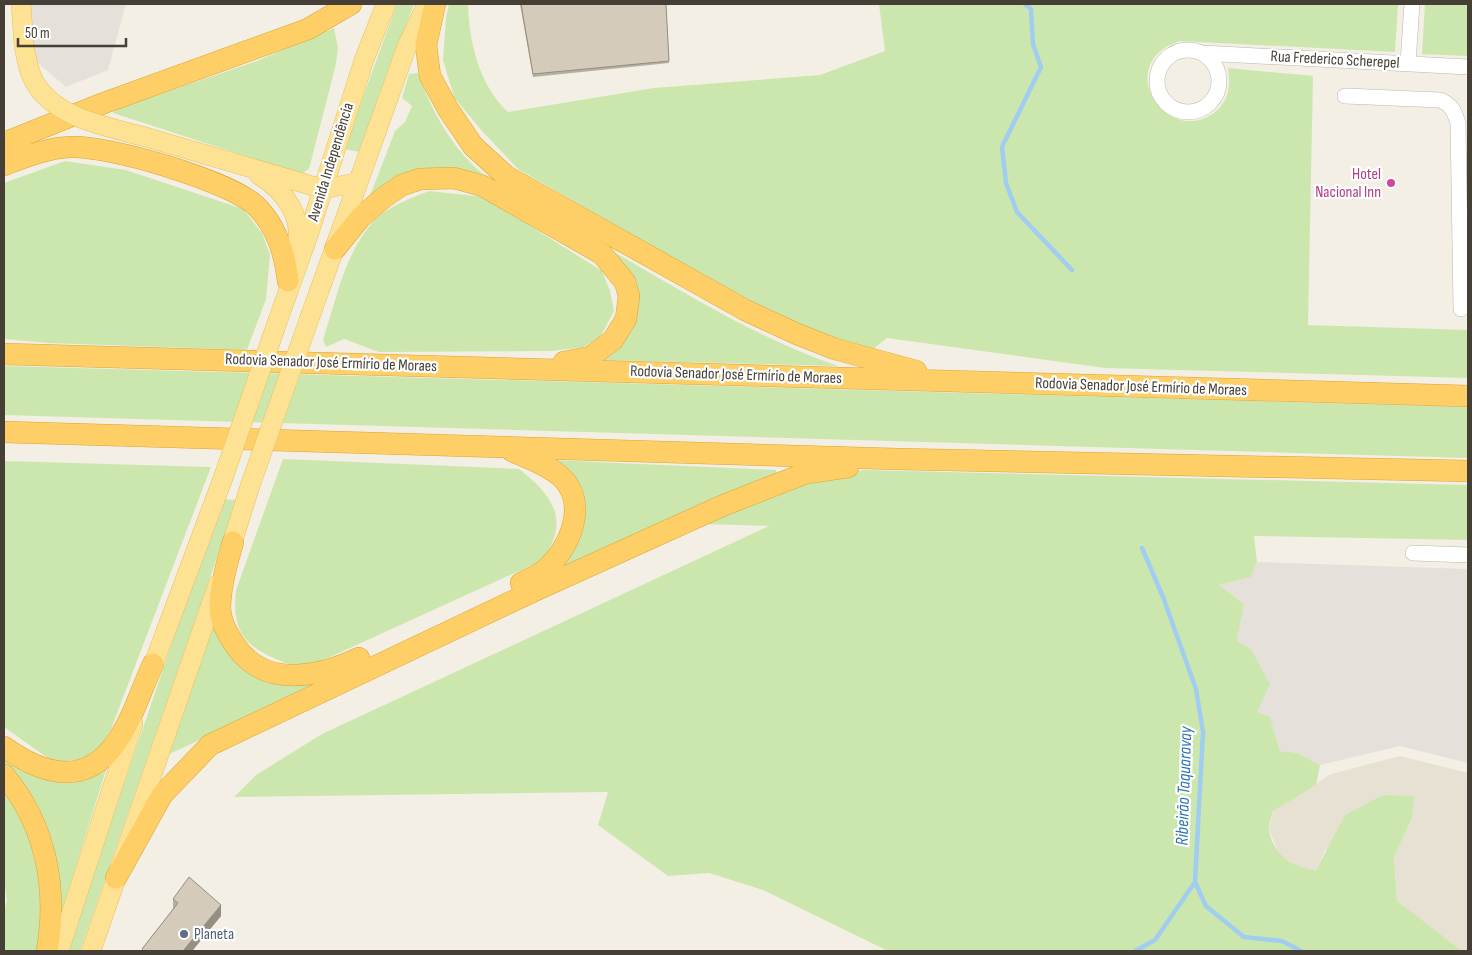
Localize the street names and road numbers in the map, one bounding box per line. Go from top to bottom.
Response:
street label: Rua Frederico Scherepel [1270,47,1400,73]
street label: Avenida Independência [304,100,358,225]
street label: Rodovia Senador José Ermírio de Moraes [225,350,437,376]
street label: Rodovia Senador José Ermírio de Moraes [630,362,842,388]
street label: Rodovia Senador José Ermírio de Moraes [1035,374,1247,400]

